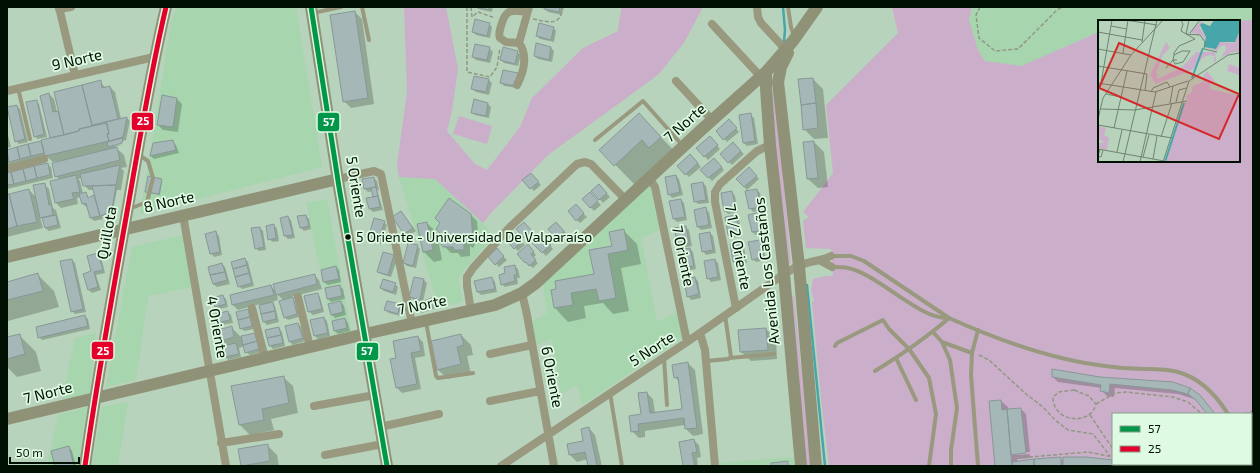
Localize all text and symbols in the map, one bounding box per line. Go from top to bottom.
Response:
inset map [1098,20,1240,162]
street label: 9 Norte [50,45,104,74]
street label: 7 Norte [660,99,709,146]
line badge: 25 [131,112,154,131]
line badge: 57 [317,112,340,132]
text: 25 [137,114,149,127]
text: 57 [323,115,335,128]
street label: 5 Oriente [343,155,371,219]
street label: 8 Norte [142,186,196,216]
street label: Avenida Los Castaños [749,197,783,346]
street label: 7 1/2 Oriente [722,202,756,291]
street label: Quillota [92,205,121,261]
street label: 7 Oriente [669,224,699,288]
place label: 5 Oriente - Universidad De Valparaíso [356,228,592,245]
marker: 5 Oriente - Universidad De Valparaíso [343,232,353,242]
street label: 7 Norte [396,290,448,318]
street label: 4 Oriente [204,294,232,359]
street label: 5 Norte [625,327,677,369]
line badge: 25 [91,341,114,360]
line badge: 57 [356,342,379,361]
text: 25 [97,344,109,357]
text: 57 [361,344,373,357]
street label: 6 Oriente [538,345,568,409]
street label: 7 Norte [21,377,74,407]
legend [1112,413,1252,465]
text: 57 [1148,421,1161,435]
scale bar [10,439,79,465]
text: 25 [1148,441,1161,455]
text: 50 m [16,445,43,459]

